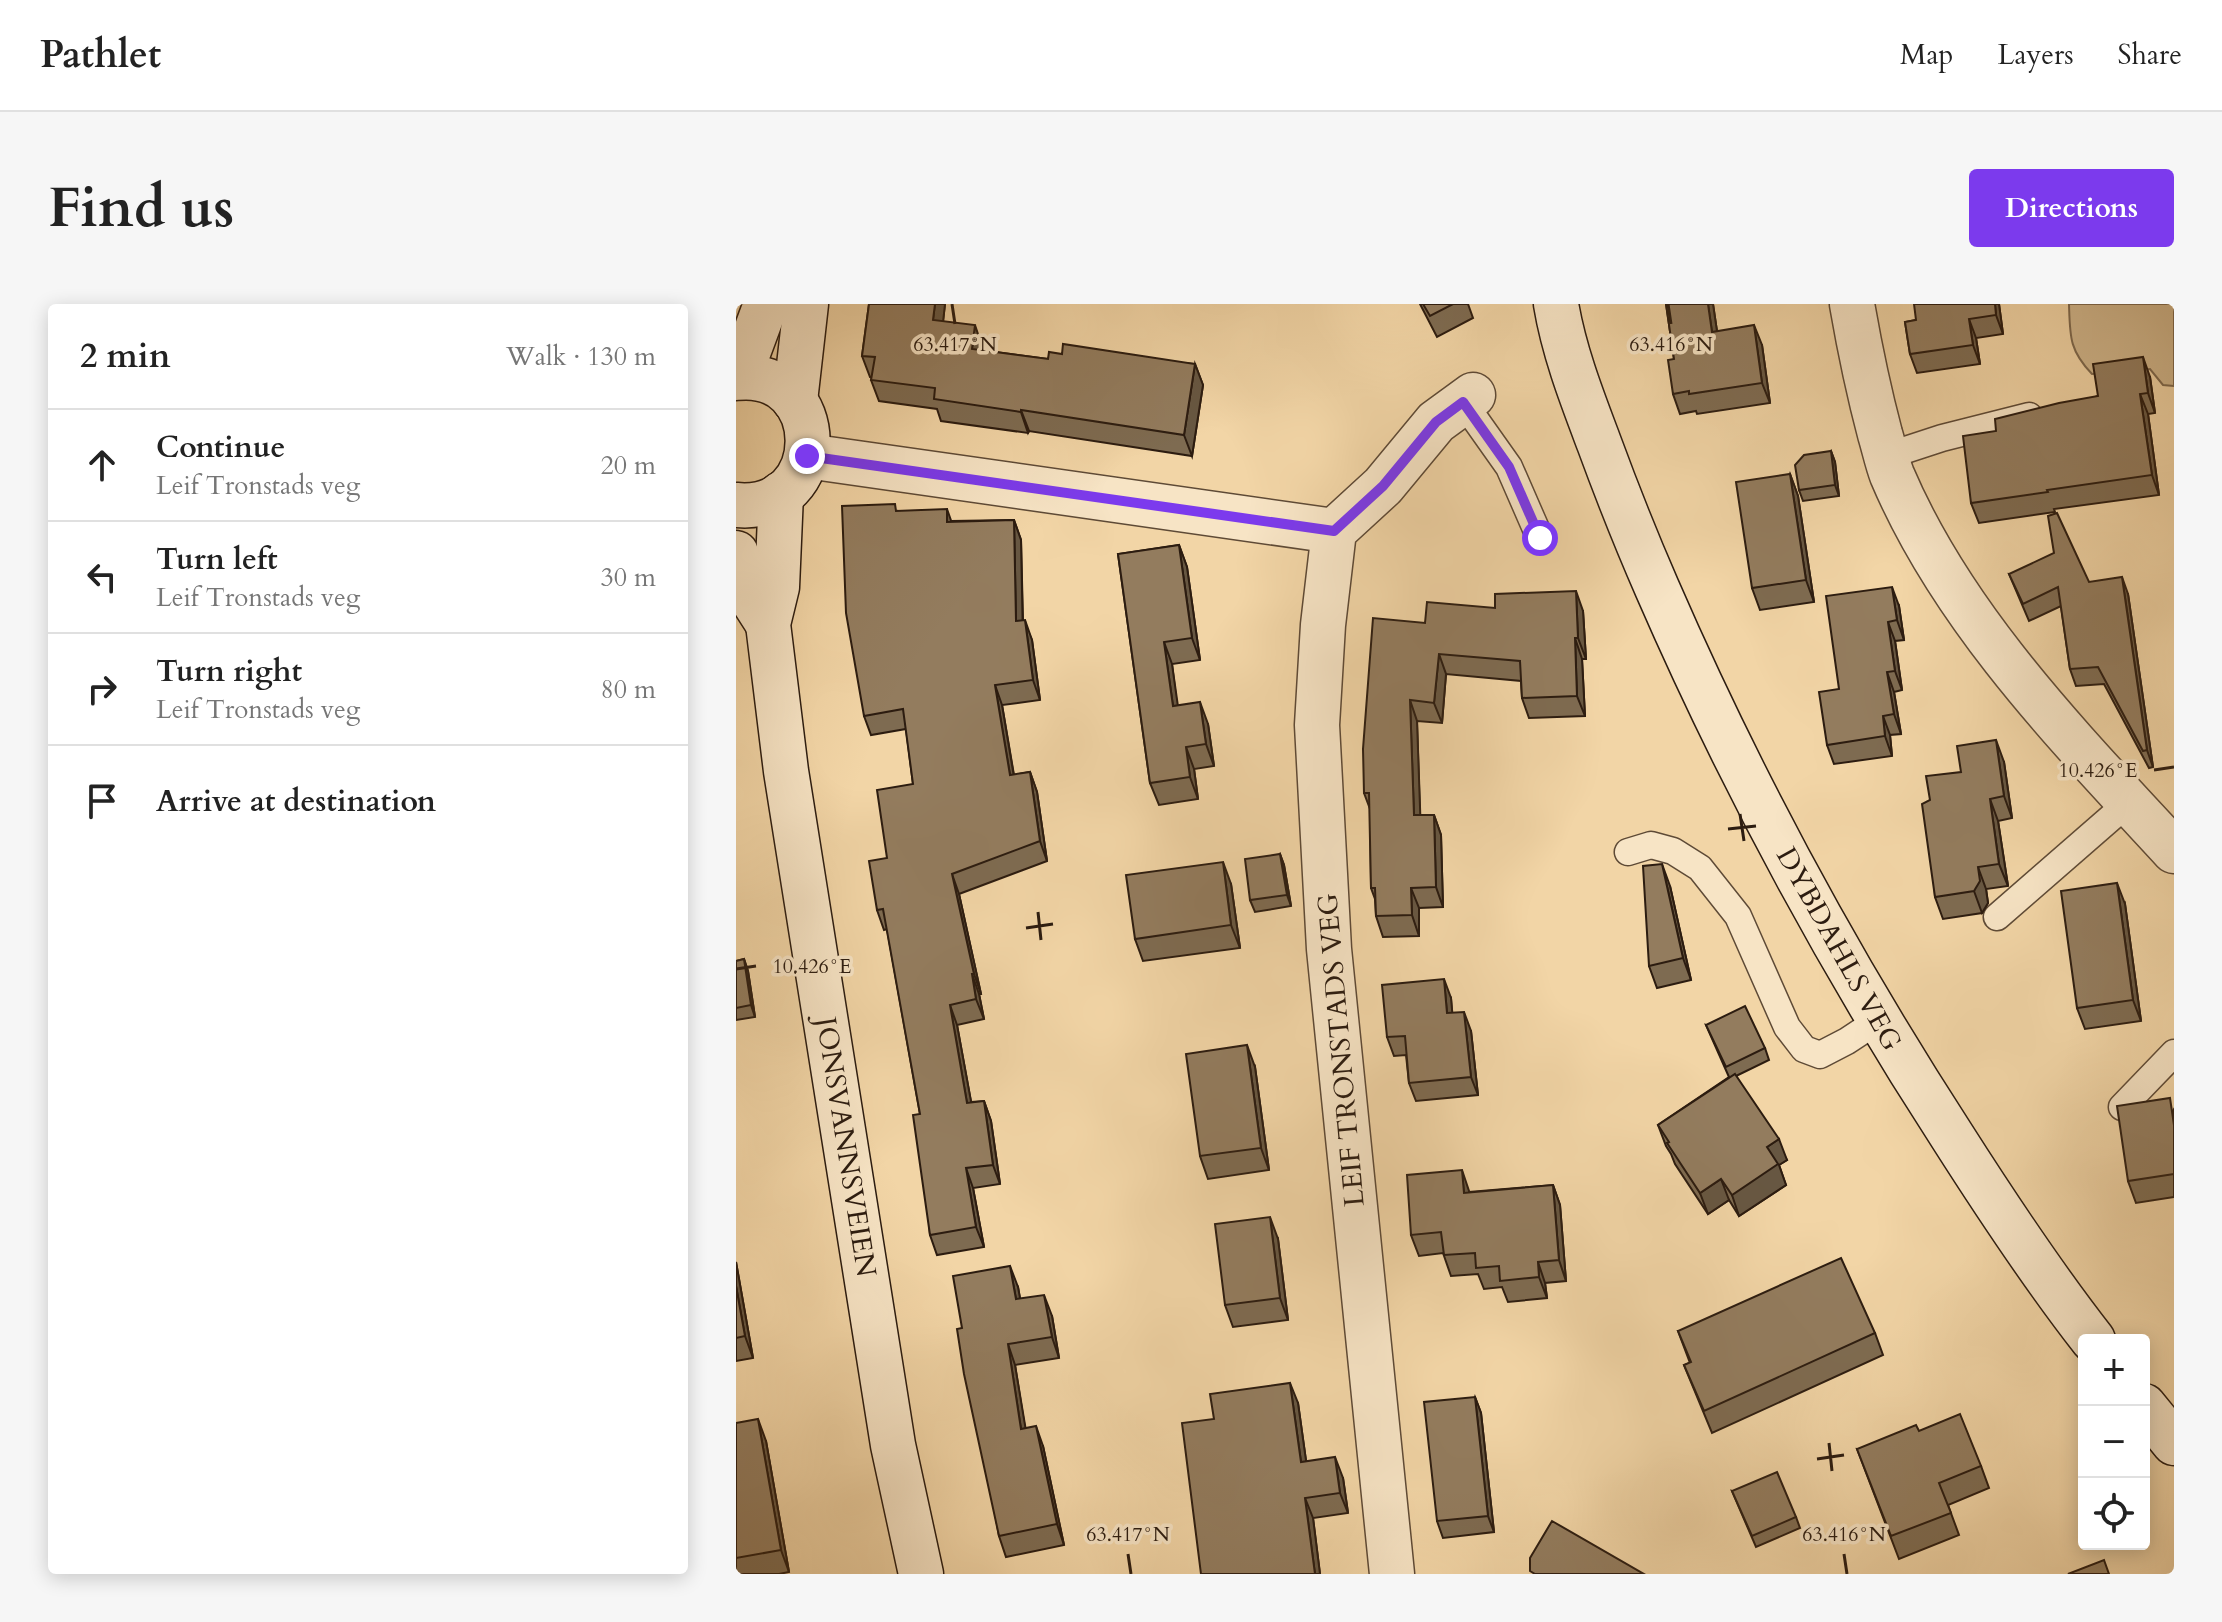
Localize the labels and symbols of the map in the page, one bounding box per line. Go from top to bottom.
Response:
text: 63.417°N [913,331,997,358]
text: 63.416°N [1629,331,1713,358]
route end [789,438,825,474]
route start [1522,520,1558,556]
text: 10.426°E [2059,757,2137,784]
street label: DYBDAHLS VEG [1767,840,1911,1058]
street label: LEIF TRONSTADS VEG [1308,892,1374,1208]
text: 10.426°E [773,953,851,980]
street label: JONSVANNSVEIEN [806,1010,885,1280]
text: 63.417°N [1086,1521,1170,1548]
text: 63.416°N [1802,1521,1886,1548]

